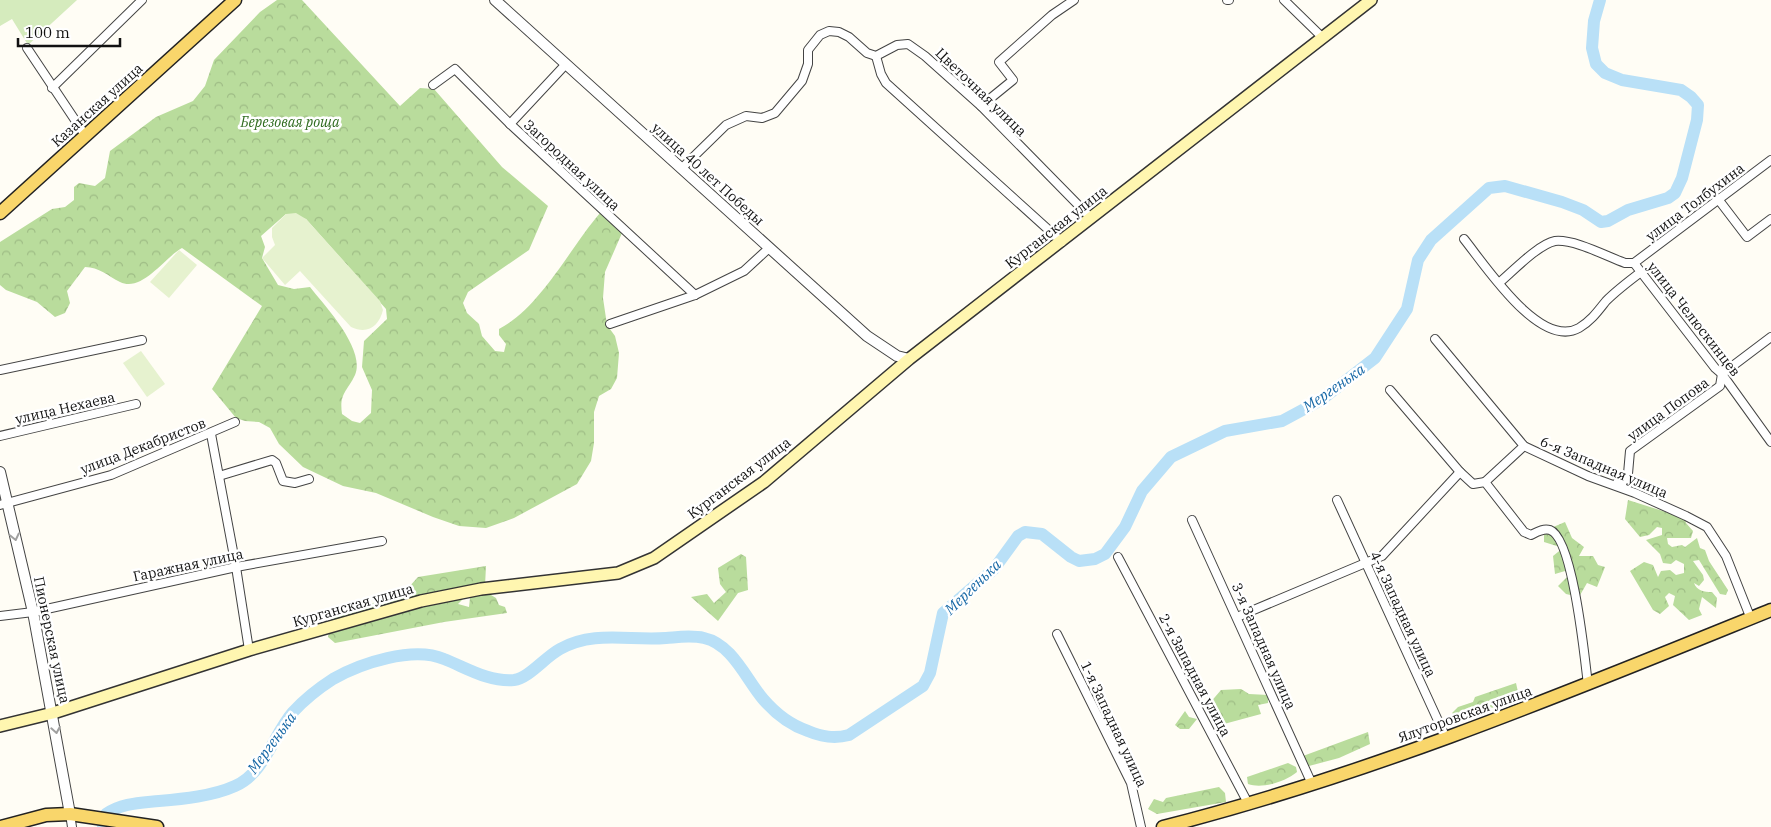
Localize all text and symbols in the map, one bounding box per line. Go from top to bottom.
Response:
scale bar [18,15,120,47]
text: 100 m [25,23,70,42]
street label: Цветочная улица [932,44,1031,140]
street label: Казанская улица [48,59,147,151]
park label: Березовая роща [240,113,340,131]
street label: Загородная улица [520,116,624,215]
street label: улица 40 лет Победы [648,119,768,229]
street label: улица Толбухина [1642,159,1748,245]
street label: Курганская улица [1001,181,1111,272]
street label: улица Челюскинцев [1644,258,1744,380]
water label: Мергенька [1298,359,1369,416]
street label: улица Попова [1624,373,1713,445]
street label: улица Нехаева [13,388,117,428]
street label: улица Декабристов [78,414,209,478]
street label: 6-я Западная улица [1538,432,1671,502]
street label: Курганская улица [684,433,794,523]
one-way arrow [9,532,20,541]
street label: Гаражная улица [131,544,245,585]
street label: 4-я Западная улица [1366,548,1440,680]
water label: Мергенька [940,554,1006,619]
street label: Пионерская улица [30,575,74,705]
street label: Курганская улица [291,579,416,631]
street label: 3-я Западная улица [1228,580,1300,712]
street label: 2-я Западная улица [1155,610,1235,740]
street label: 1-я Западная улица [1077,658,1151,790]
street label: Ялуторовская улица [1396,681,1535,747]
water label: Мергенька [242,708,301,778]
one-way arrow [50,726,60,735]

